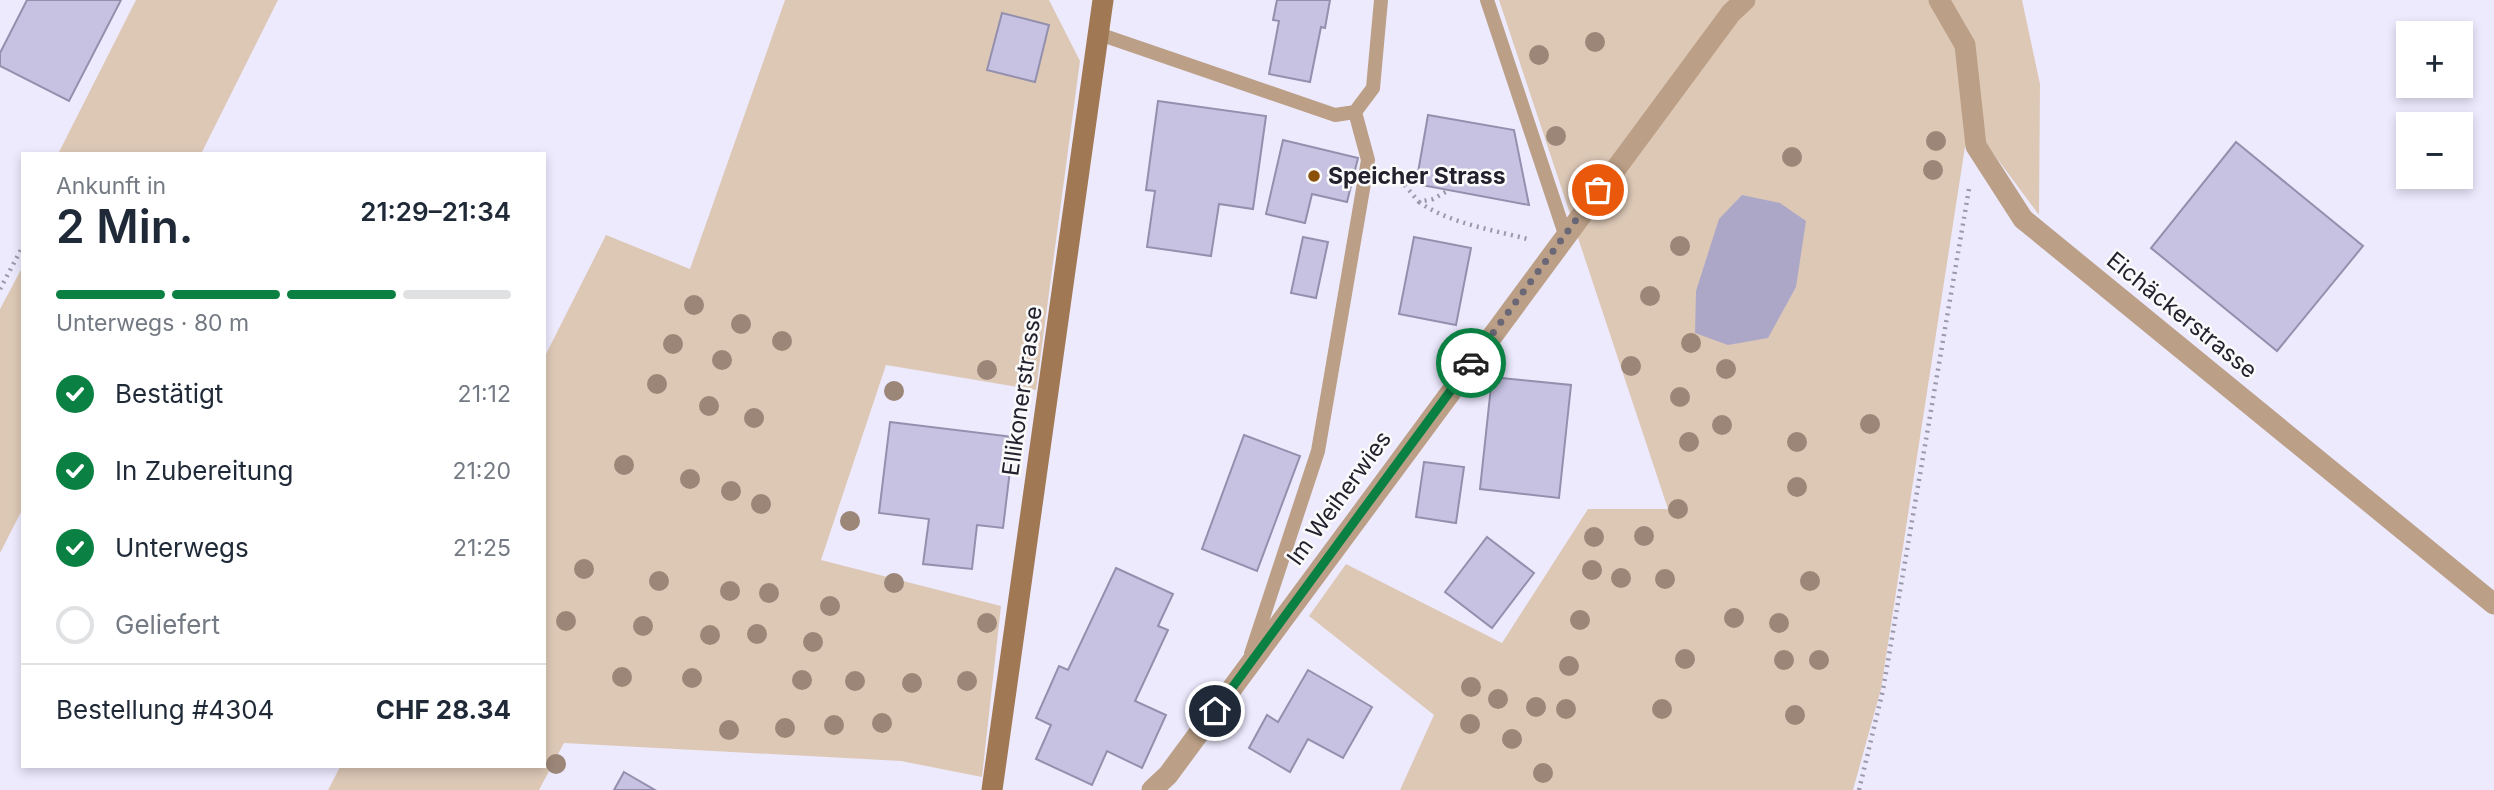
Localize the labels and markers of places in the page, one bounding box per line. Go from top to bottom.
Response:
pin [1568,160,1628,220]
place label: Speicher Strass [1328,162,1506,190]
marker: Speicher Strass [1306,168,1322,184]
pin [1185,681,1245,741]

